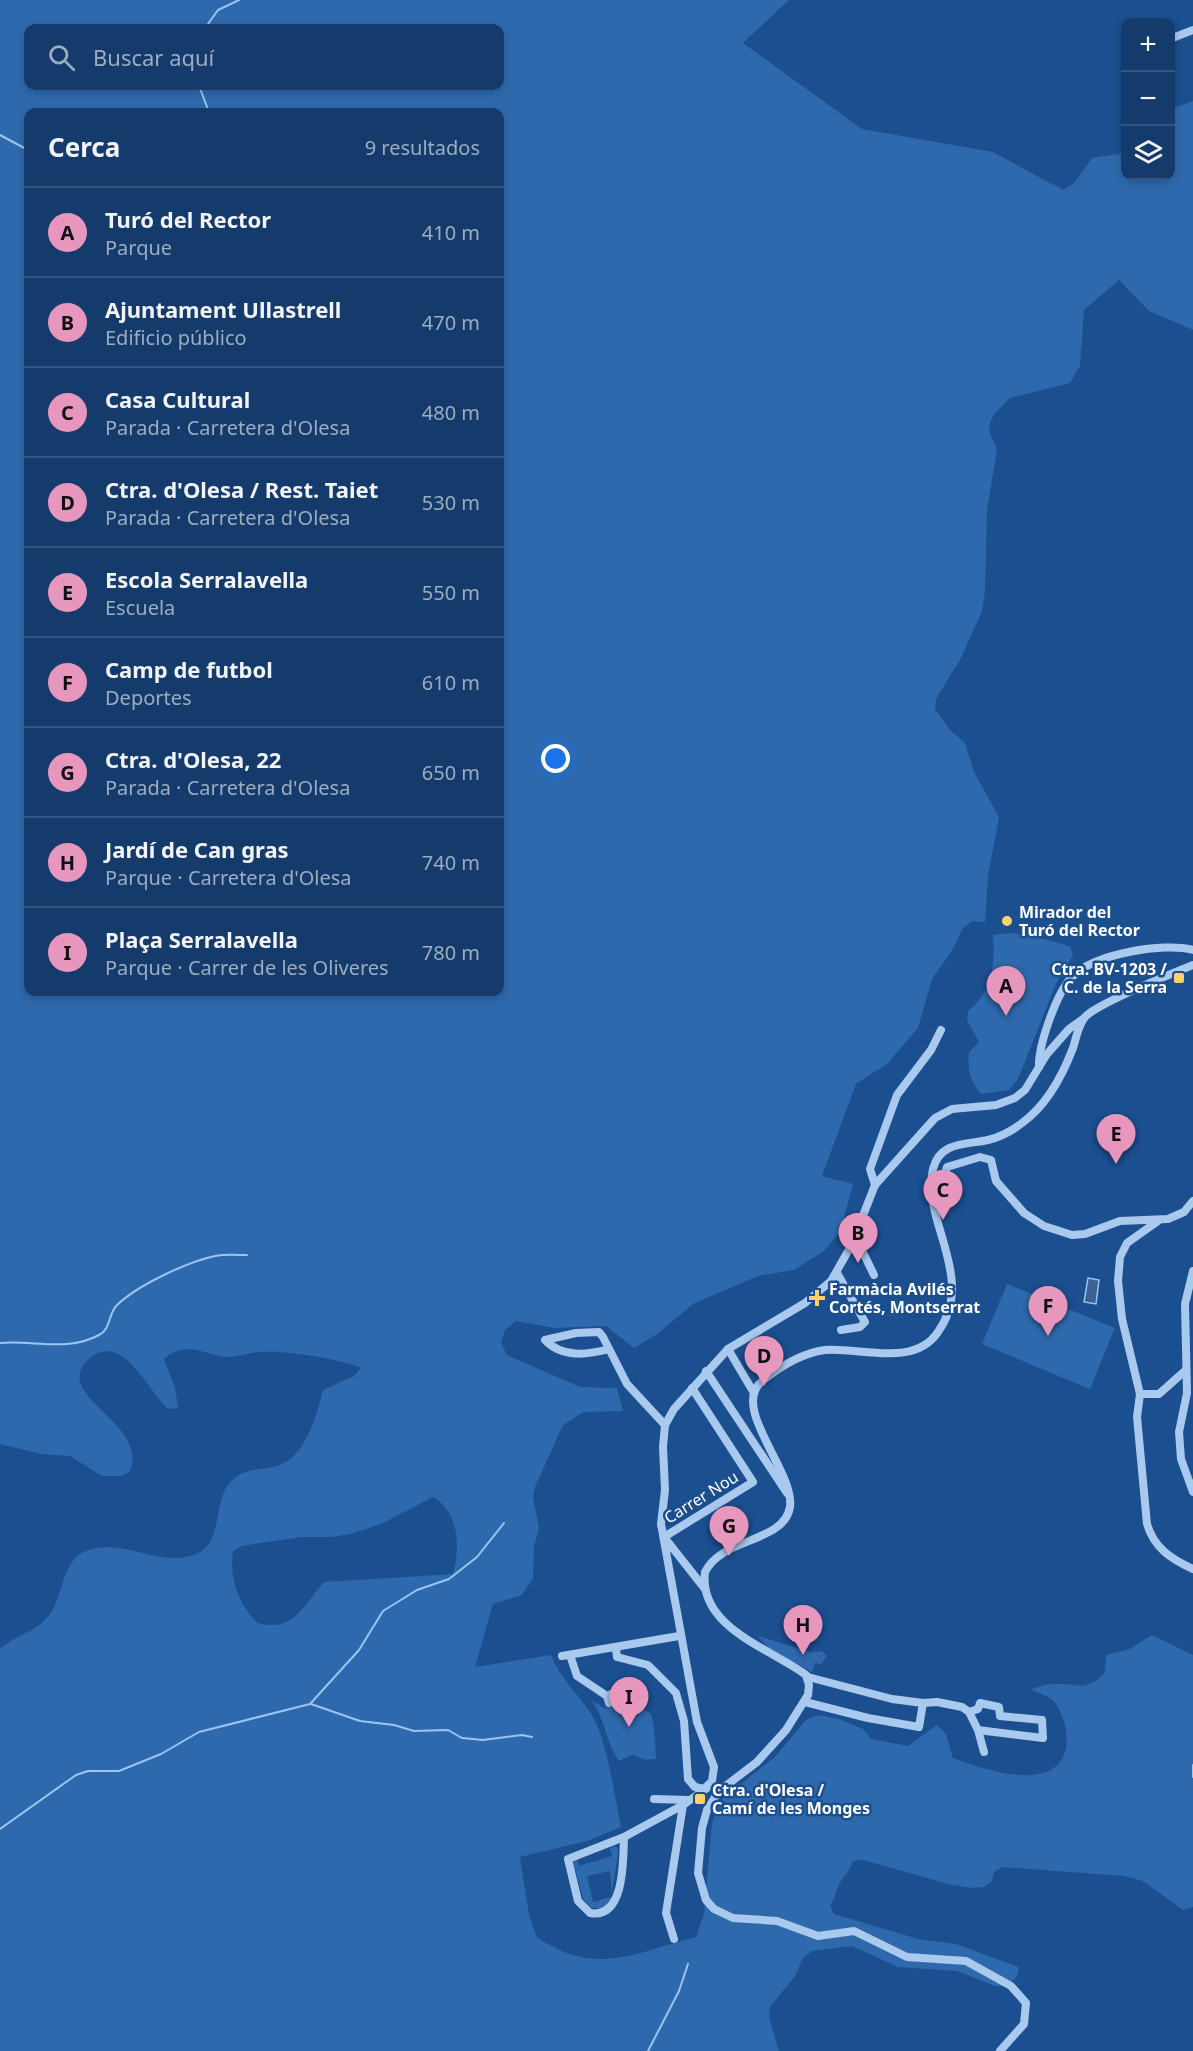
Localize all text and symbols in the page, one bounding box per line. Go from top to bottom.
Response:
map controls [1121,18,1175,180]
button: + [1121,18,1175,72]
search box [24,24,504,90]
icon: search [45,41,78,74]
text: Buscar aquí [93,42,214,72]
button: − [1121,72,1175,126]
button: layers [1121,126,1175,180]
text: Cerca [48,129,120,165]
text: 9 resultados [365,134,480,161]
text: Turó del Rector [105,204,271,234]
text: A [61,219,74,246]
text: 410 m [422,219,480,246]
text: Parque [105,234,172,261]
text: Ajuntament Ullastrell [105,294,341,324]
text: B [61,309,74,336]
text: 470 m [422,309,480,336]
text: Edificio público [105,324,247,351]
text: Casa Cultural [105,384,250,414]
text: C [61,399,74,426]
text: 480 m [422,399,480,426]
text: Parada · Carretera d'Olesa [105,414,350,441]
text: Ctra. d'Olesa / Rest. Taiet [105,474,378,504]
text: D [60,489,75,516]
text: 530 m [422,489,480,516]
text: Parada · Carretera d'Olesa [105,504,350,531]
text: Escola Serralavella [105,564,308,594]
text: E [62,579,73,606]
text: 550 m [422,579,480,606]
text: Escuela [105,594,175,621]
text: Camp de futbol [105,654,273,684]
text: F [62,669,73,696]
text: 610 m [422,669,480,696]
text: Deportes [105,684,192,711]
text: Ctra. d'Olesa, 22 [105,744,281,774]
your location [541,744,570,773]
text: G [60,759,75,786]
text: 650 m [422,759,480,786]
text: Parada · Carretera d'Olesa [105,774,350,801]
text: Jardí de Can gras [105,834,289,864]
text: H [60,849,75,876]
text: 740 m [422,849,480,876]
text: Parque · Carretera d'Olesa [105,864,352,891]
place label: Mirador del Turó del Rector [1019,901,1140,941]
marker: Mirador del Turó del Rector [1000,914,1014,928]
text: Plaça Serralavella [105,924,298,954]
text: I [64,939,71,966]
text: 780 m [422,939,480,966]
text: Parque · Carrer de les Oliveres [105,954,389,981]
place label: Ctra. BV-1203 / C. de la Serra [1051,958,1167,998]
pin: A [986,966,1026,1016]
marker: Ctra. BV-1203 / C. de la Serra [1172,971,1186,985]
pin: E [1096,1114,1136,1164]
pin: C [924,1170,962,1220]
pin: B [838,1214,878,1263]
place label: Farmàcia Avilés Cortés, Montserrat [829,1278,980,1318]
pin: F [1028,1286,1068,1336]
marker: Farmàcia Avilés Cortés, Montserrat [810,1291,824,1305]
pin: D [744,1336,783,1386]
street label: Carrer Nou [660,1466,742,1528]
pin: G [710,1506,748,1556]
pin: H [784,1606,822,1655]
pin: I [610,1678,648,1727]
place label: Ctra. d'Olesa / Camí de les Monges [712,1779,870,1819]
marker: Ctra. d'Olesa / Camí de les Monges [693,1792,707,1806]

